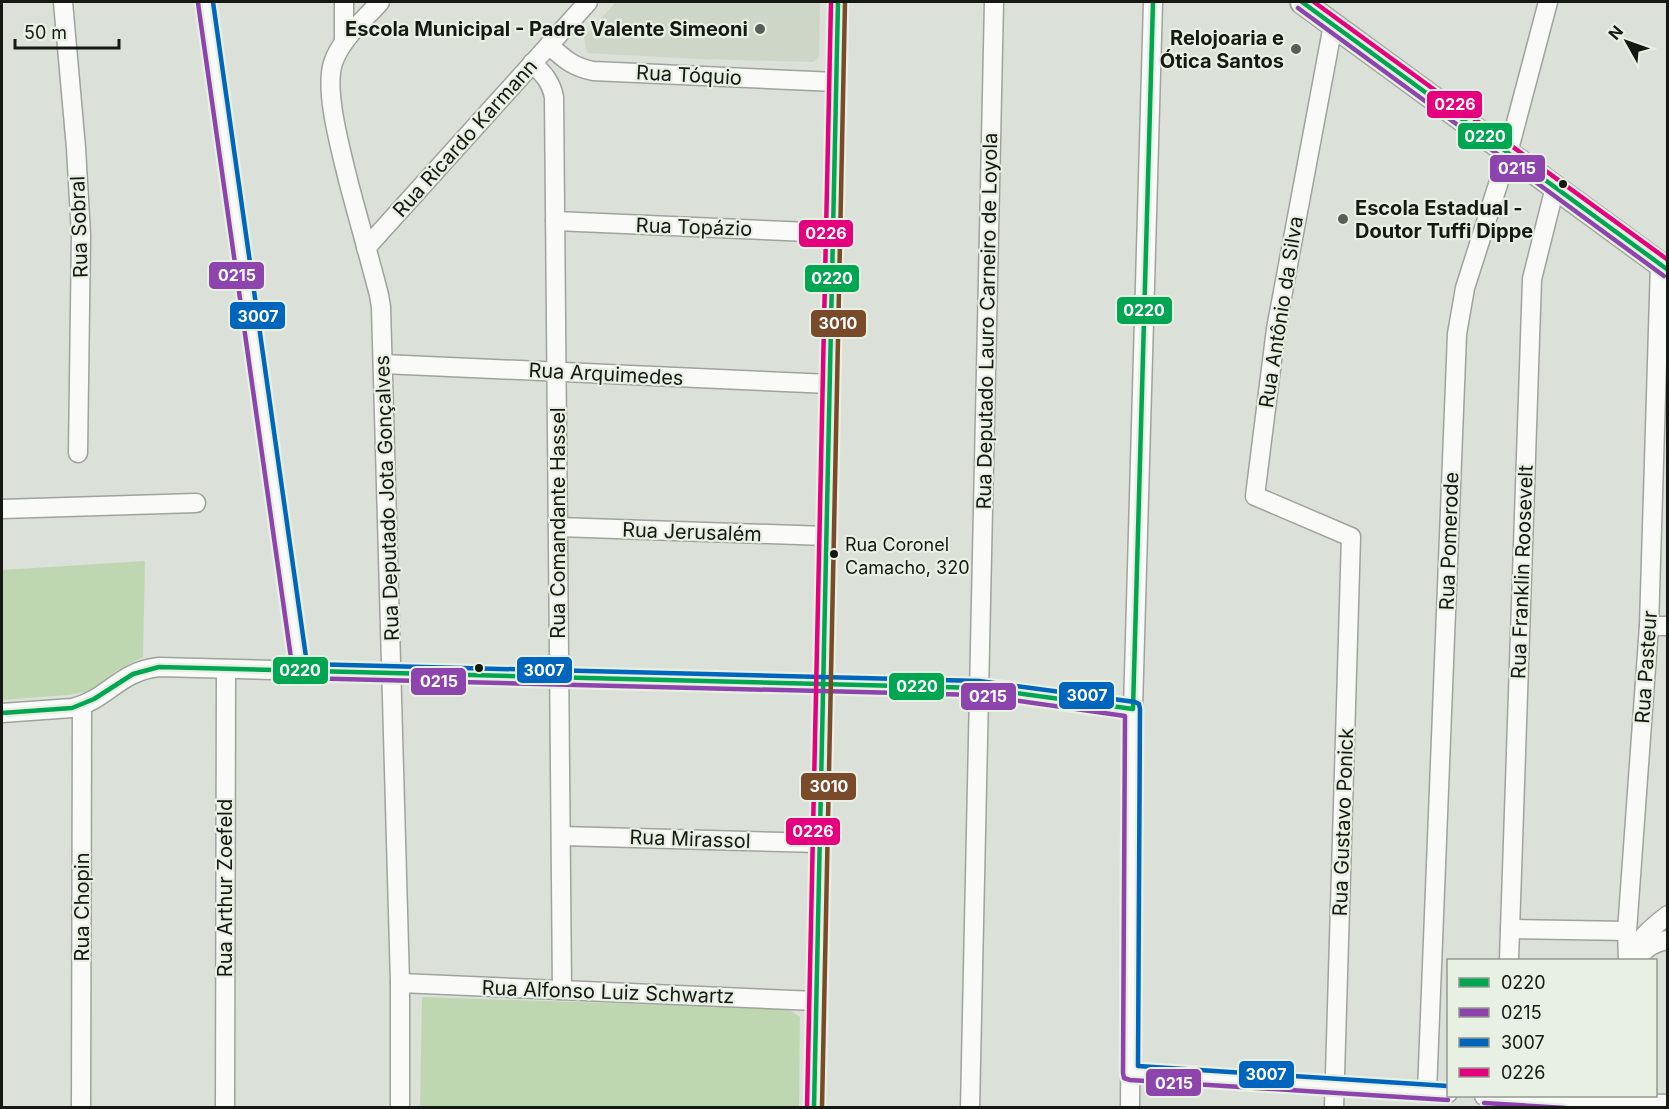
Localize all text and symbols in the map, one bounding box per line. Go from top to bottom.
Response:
scale bar [15,12,118,50]
north arrow [1597,12,1657,72]
place label: Escola Municipal - Padre Valente Simeoni [345,17,748,41]
text: N [1604,21,1627,43]
text: 50 m [24,22,67,43]
marker: Escola Municipal - Padre Valente Simeoni [753,22,767,36]
place label: Relojoaria e Ótica Santos [1160,26,1284,73]
marker: Relojoaria e Ótica Santos [1289,42,1303,56]
street label: Rua Ricardo Karmann [388,54,542,222]
street label: Rua Tóquio [636,60,742,90]
line badge: 0226 [1426,90,1483,119]
text: 0226 [1434,94,1476,114]
line badge: 0220 [1457,122,1513,150]
text: 0220 [1464,126,1506,146]
street label: Rua Deputado Lauro Carneiro de Loyola [972,132,1002,510]
line badge: 0215 [1489,154,1546,183]
text: 0215 [1498,158,1536,178]
street label: Rua Sobral [65,175,93,279]
unlabelled marker [1557,178,1569,190]
place label: Escola Estadual - Doutor Tuffi Dippe [1355,196,1533,243]
marker: Escola Estadual - Doutor Tuffi Dippe [1336,212,1350,226]
street label: Rua Topázio [635,213,753,241]
street label: Rua Antônio da Silva [1254,214,1308,410]
line badge: 0226 [798,219,854,248]
text: 0226 [805,223,847,243]
line badge: 0215 [208,261,265,290]
line badge: 0220 [804,264,860,293]
text: 0215 [218,265,256,285]
text: 0220 [811,268,853,288]
line badge: 0220 [1116,296,1173,325]
text: 0220 [1123,300,1165,320]
line badge: 3007 [229,301,286,330]
text: 3007 [238,306,278,326]
line badge: 3010 [810,309,867,338]
text: 3010 [819,313,858,333]
street label: Rua Deputado Jota Gonçalves [370,355,404,641]
street label: Rua Arquimedes [528,358,684,390]
street label: Rua Comandante Hassel [546,407,570,639]
street label: Rua Franklin Roosevelt [1506,464,1538,679]
street label: Rua Pomerode [1435,471,1463,611]
street label: Rua Jerusalém [622,518,762,546]
place label: Rua Coronel Camacho, 320 [845,534,970,578]
marker: Rua Coronel Camacho, 320 [828,548,840,560]
street label: Rua Pasteur [1630,609,1662,724]
line badge: 0220 [272,656,329,685]
line badge: 3007 [516,656,573,684]
text: 0220 [279,660,321,680]
text: 3007 [524,660,564,680]
unlabelled marker [473,662,485,674]
line badge: 0215 [410,667,467,696]
text: 0215 [420,671,458,691]
line badge: 0220 [888,672,945,701]
text: 0220 [896,676,938,696]
line badge: 3007 [1058,681,1115,710]
line badge: 0215 [960,682,1017,711]
text: 3007 [1067,685,1107,705]
text: 0215 [969,686,1007,706]
street label: Rua Gustavo Ponick [1328,727,1358,917]
line badge: 3010 [800,772,857,801]
text: 3010 [810,776,849,796]
street label: Rua Arthur Zoefeld [213,799,237,977]
line badge: 0226 [785,817,841,846]
text: 0226 [792,821,834,841]
street label: Rua Mirassol [629,825,751,853]
street label: Rua Chopin [70,853,94,961]
legend [1447,959,1657,1097]
text: 0220 [1501,972,1546,993]
street label: Rua Alfonso Luiz Schwartz [481,976,735,1008]
text: 0215 [1501,1002,1542,1023]
text: 3007 [1501,1032,1545,1053]
line badge: 3007 [1238,1060,1295,1089]
text: 0226 [1501,1062,1545,1083]
text: 3007 [1246,1064,1286,1084]
line badge: 0215 [1145,1068,1202,1097]
text: 0215 [1155,1073,1193,1093]

